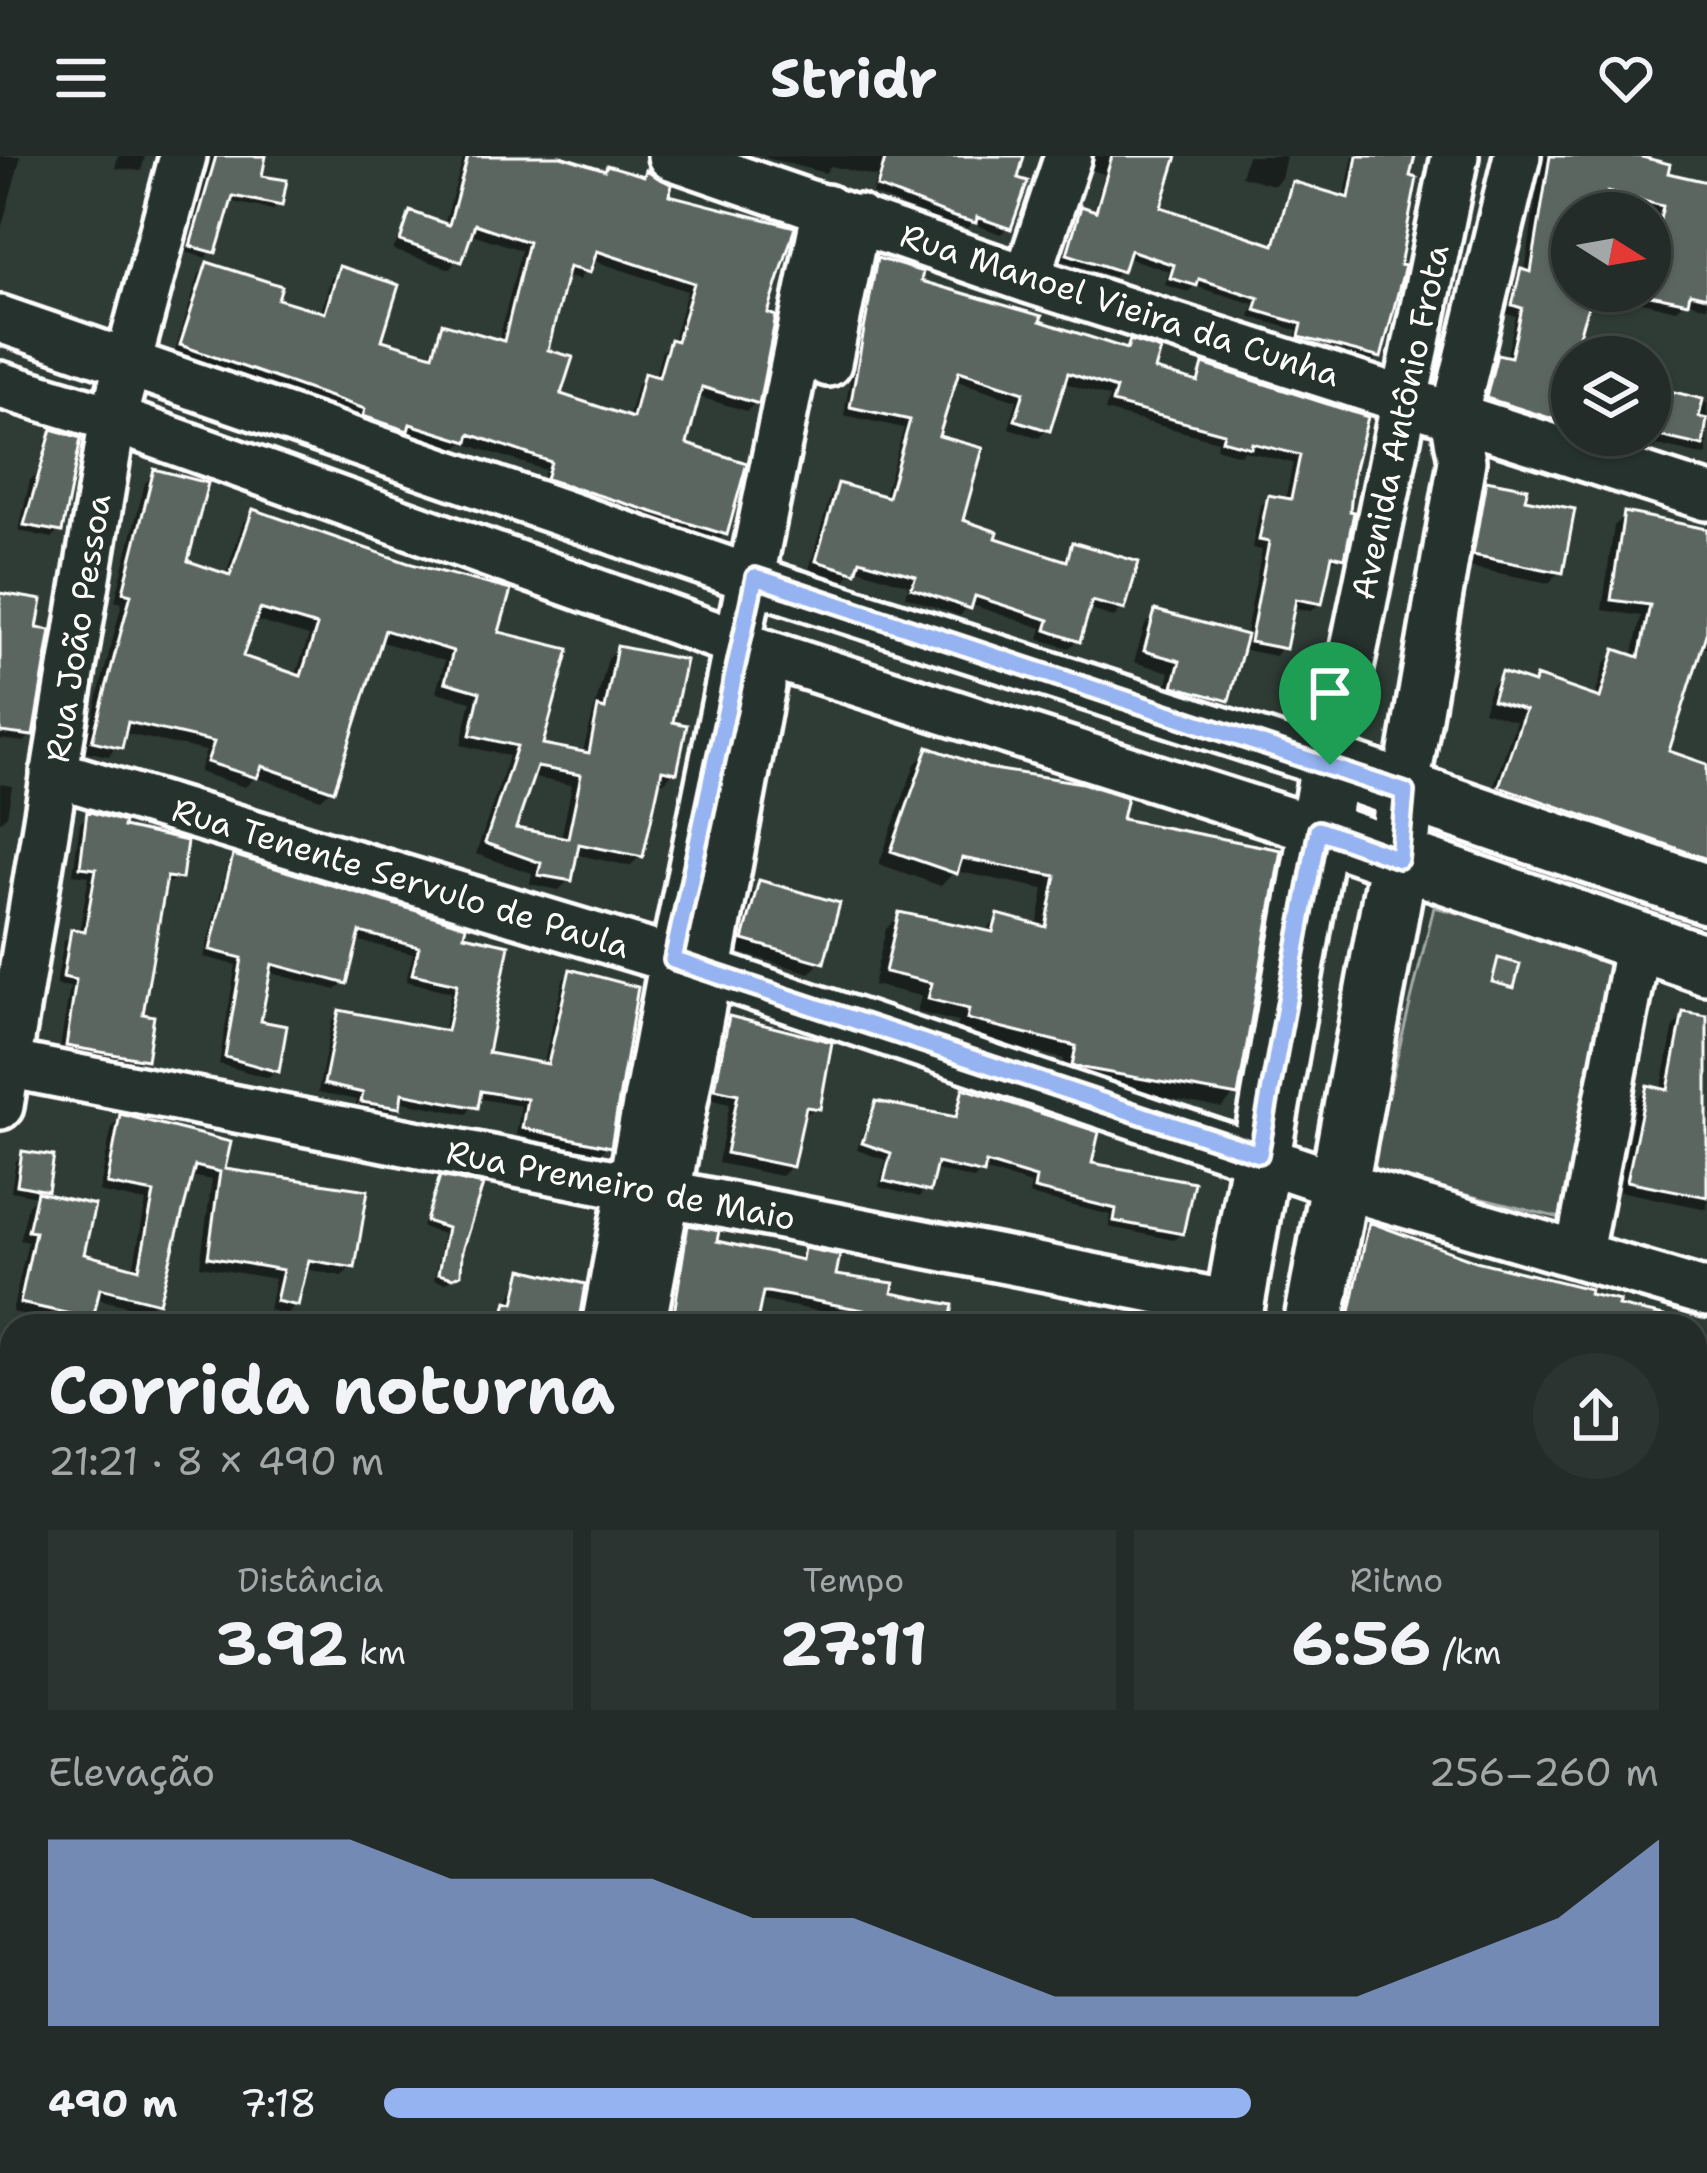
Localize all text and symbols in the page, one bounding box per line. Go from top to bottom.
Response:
text: Stridr [770,42,937,114]
icon: menu [48,45,114,111]
icon: heart [1593,45,1659,111]
north arrow [1551,192,1671,312]
map controls [1551,192,1671,456]
street label: Rua Manoel Vieira da Cunha [895,213,1345,397]
street label: Avenida Antônio Frota [1340,240,1460,604]
button: layers [1551,336,1671,456]
street label: Rua João Pessoa [35,491,121,765]
pin [1279,642,1381,765]
icon: arrive [1297,660,1363,726]
street label: Rua Tenente Servulo de Paula [167,787,635,969]
street label: Rua Premeiro de Maio [443,1129,799,1241]
text: Corrida noturna [48,1346,615,1434]
button: share [1533,1353,1659,1479]
text: 21:21 · 8 × 490 m [48,1435,384,1487]
text: Distância [238,1558,383,1603]
text: Tempo [803,1558,904,1603]
text: Ritmo [1350,1558,1443,1603]
text: 3.92 [215,1603,348,1683]
text: 27:11 [779,1603,928,1683]
text: 6:56 [1292,1603,1431,1683]
text: km [348,1630,406,1675]
text: /km [1431,1630,1501,1675]
text: Elevação [48,1746,215,1798]
text: 256–260 m [1429,1746,1659,1798]
text: 490 m [48,2077,177,2129]
text: 7:18 [240,2077,317,2129]

